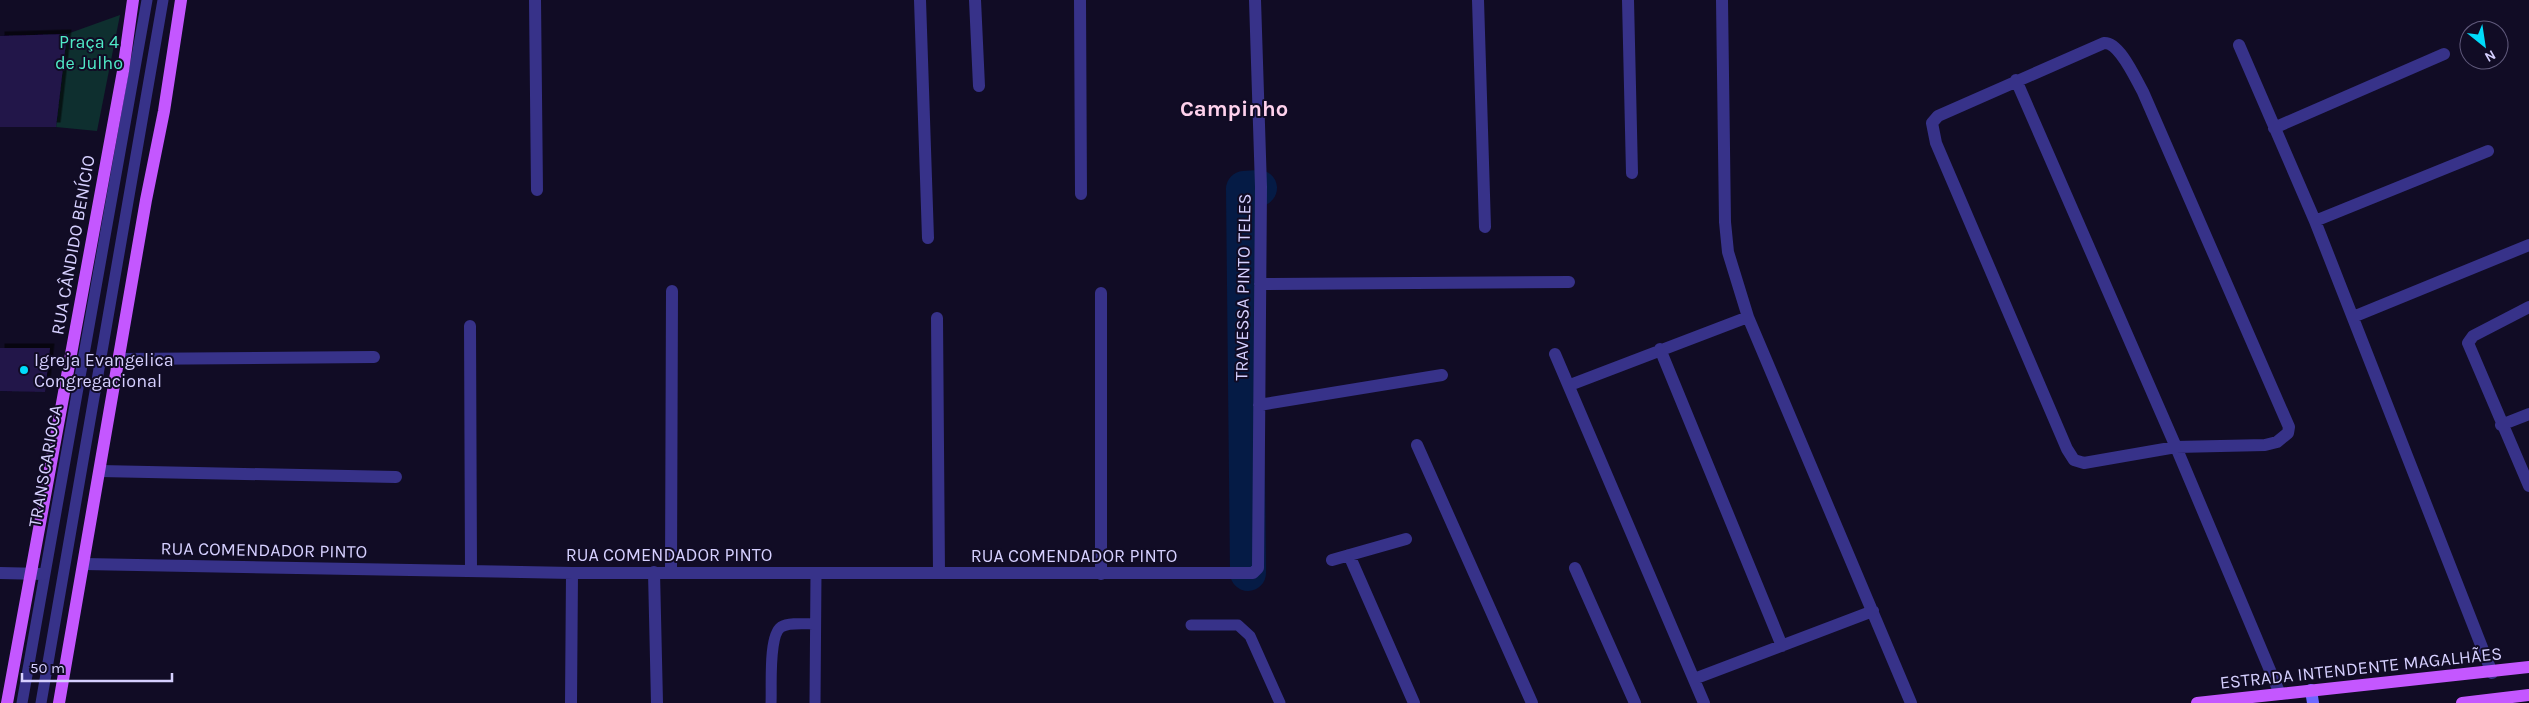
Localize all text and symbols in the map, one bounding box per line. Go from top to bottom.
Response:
north arrow [2459,20,2509,70]
park label: Praça 4 de Julho [55,31,123,74]
text: N [2482,46,2499,66]
district label: Campinho [1180,96,1288,122]
street label: RUA CÂNDIDO BENÍCIO [45,153,100,337]
street label: TRAVESSA PINTO TELES [1230,193,1256,381]
place label: Igreja Evangelica Congregacional [34,349,174,392]
marker: Igreja Evangelica Congregacional [18,364,30,376]
street label: TRANSCARIOCA [23,403,67,529]
street label: RUA COMENDADOR PINTO [160,537,368,563]
street label: RUA COMENDADOR PINTO [566,544,772,566]
street label: RUA COMENDADOR PINTO [971,545,1177,567]
street label: ESTRADA INTENDENTE MAGALHÃES [2219,642,2503,694]
scale bar [22,650,172,682]
text: 50 m [30,659,65,677]

